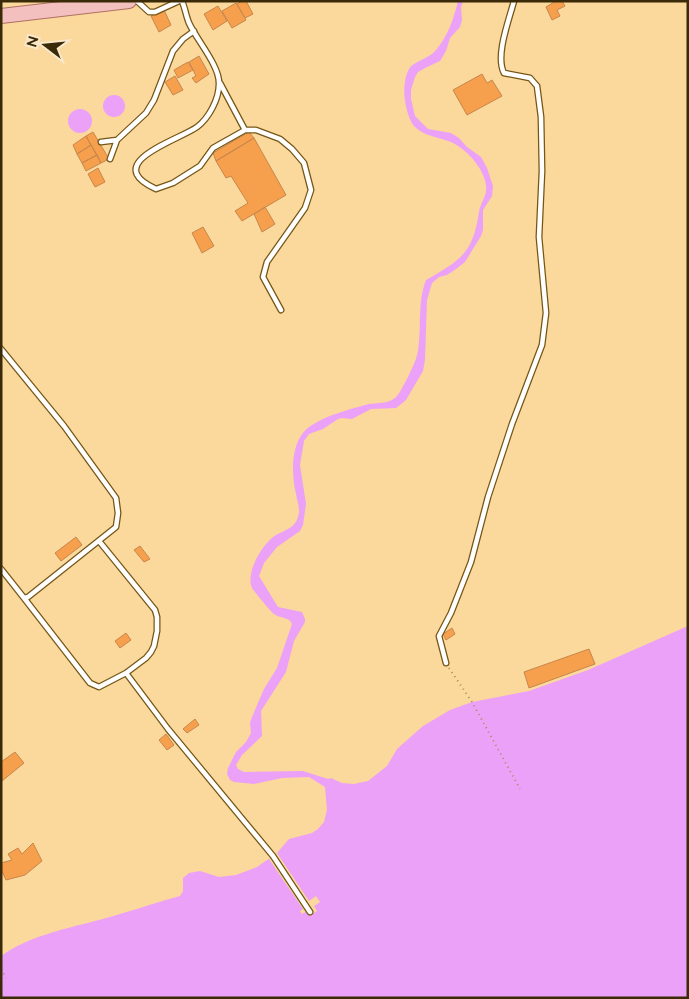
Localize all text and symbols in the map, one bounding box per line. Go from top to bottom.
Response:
north arrow [20,20,70,70]
text: N [23,34,42,49]

